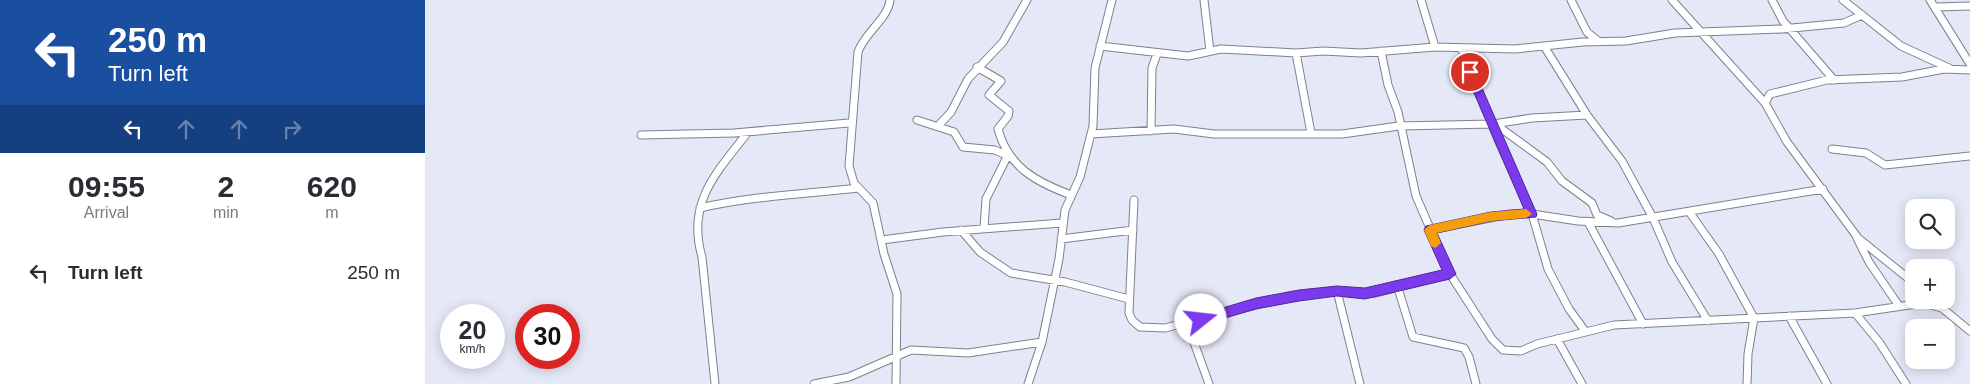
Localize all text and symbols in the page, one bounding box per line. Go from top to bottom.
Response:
icon: left [25,20,90,85]
text: 250 m [108,20,207,59]
pin [1449,51,1491,93]
icon: arrive [1456,58,1484,86]
text: Turn left [108,61,188,86]
icon: left [119,115,147,143]
icon: ahead [172,115,200,143]
icon: ahead [225,115,253,143]
icon: right [278,115,306,143]
text: 09:55 [68,170,145,203]
text: 2 [217,170,234,203]
text: 620 [307,170,357,203]
map controls [1905,199,1955,369]
button: search [1905,199,1955,249]
text: Arrival [84,204,129,221]
text: min [213,204,239,221]
text: m [325,204,338,221]
icon: left [25,259,53,287]
button: + [1905,259,1955,309]
text: Turn left [68,262,143,283]
text: 250 m [347,262,400,283]
position arrow [1174,293,1226,345]
speed limit sign: 30 [515,304,580,369]
text: 20 [459,316,486,344]
button: − [1905,319,1955,369]
text: km/h [459,342,486,356]

